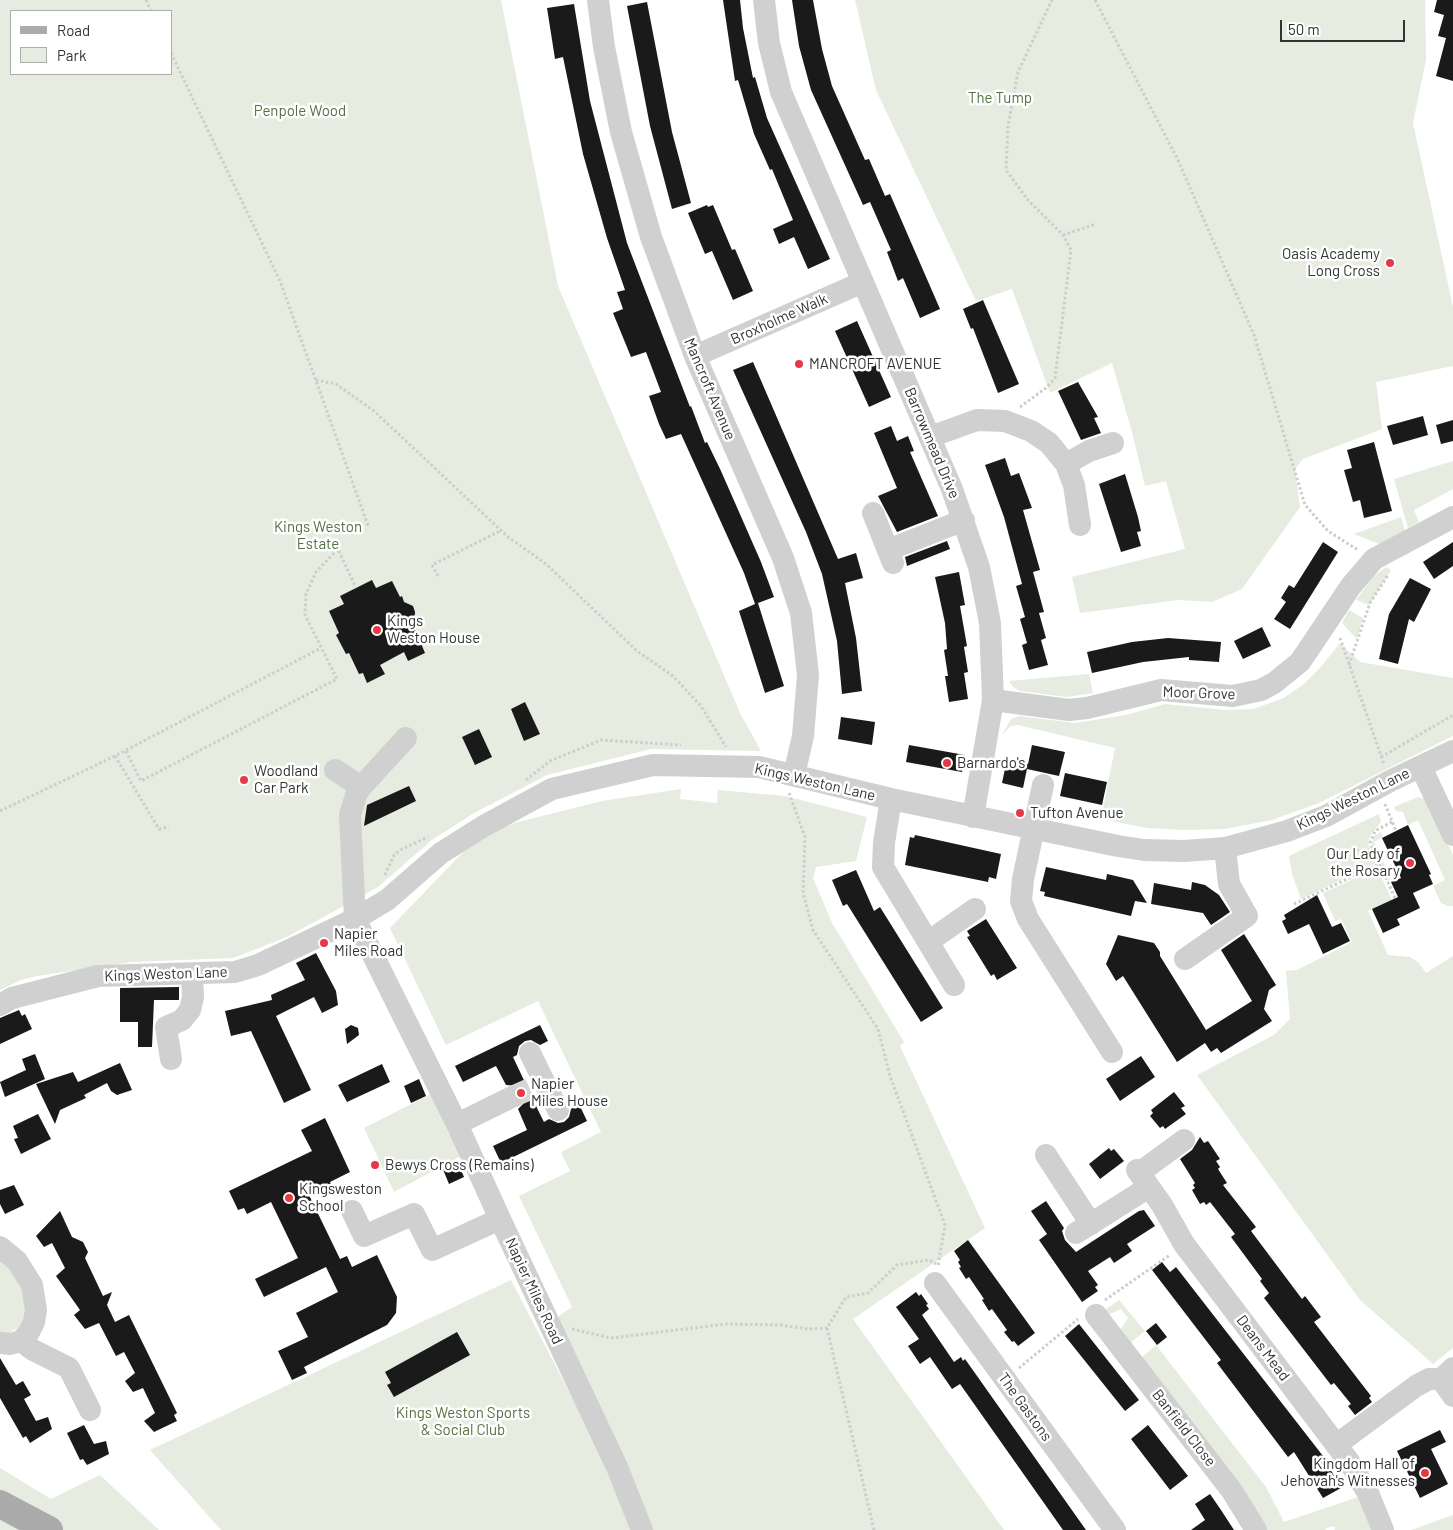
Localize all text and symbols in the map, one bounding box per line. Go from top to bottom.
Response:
legend [10,10,172,75]
scale bar [1283,10,1408,42]
text: 50 m [1288,20,1320,38]
text: Road [57,21,90,39]
text: Park [57,46,86,64]
park label: The Tump [968,89,1032,107]
park label: Penpole Wood [254,102,346,120]
place label: Oasis Academy Long Cross [1282,245,1380,280]
marker: Oasis Academy Long Cross [1384,257,1396,269]
street label: Broxholme Walk [728,290,830,348]
street label: Mancroft Avenue [680,335,740,443]
place label: MANCROFT AVENUE [809,355,942,373]
marker: MANCROFT AVENUE [793,358,805,370]
street label: Barrowmead Drive [900,385,964,501]
park label: Kings Weston Estate [274,518,362,553]
place label: Kings Weston House [387,612,480,647]
marker: Kings Weston House [371,624,383,636]
street label: Moor Grove [1162,683,1236,703]
place label: Barnardo's [957,754,1026,772]
marker: Barnardo's [941,757,953,769]
street label: Kings Weston Lane [753,759,877,805]
place label: Woodland Car Park [254,762,318,797]
street label: Kings Weston Lane [1294,764,1412,834]
marker: Woodland Car Park [238,774,250,786]
place label: Tufton Avenue [1030,804,1123,822]
marker: Tufton Avenue [1014,807,1026,819]
place label: Our Lady of the Rosary [1326,845,1400,880]
marker: Our Lady of the Rosary [1404,857,1416,869]
place label: Napier Miles Road [334,925,403,960]
marker: Napier Miles Road [318,937,330,949]
street label: Kings Weston Lane [104,963,228,985]
place label: Napier Miles House [531,1075,608,1110]
marker: Napier Miles House [515,1087,527,1099]
place label: Bewys Cross (Remains) [385,1156,534,1174]
marker: Bewys Cross (Remains) [369,1159,381,1171]
place label: Kingsweston School [299,1180,382,1215]
marker: Kingsweston School [283,1192,295,1204]
street label: Napier Miles Road [501,1235,567,1347]
street label: Deans Mead [1232,1312,1294,1384]
street label: The Gastons [994,1369,1056,1445]
street label: Banfield Close [1148,1386,1220,1470]
park label: Kings Weston Sports & Social Club [396,1404,530,1439]
place label: Kingdom Hall of Jehovah's Witnesses [1281,1455,1415,1490]
marker: Kingdom Hall of Jehovah's Witnesses [1419,1467,1431,1479]

